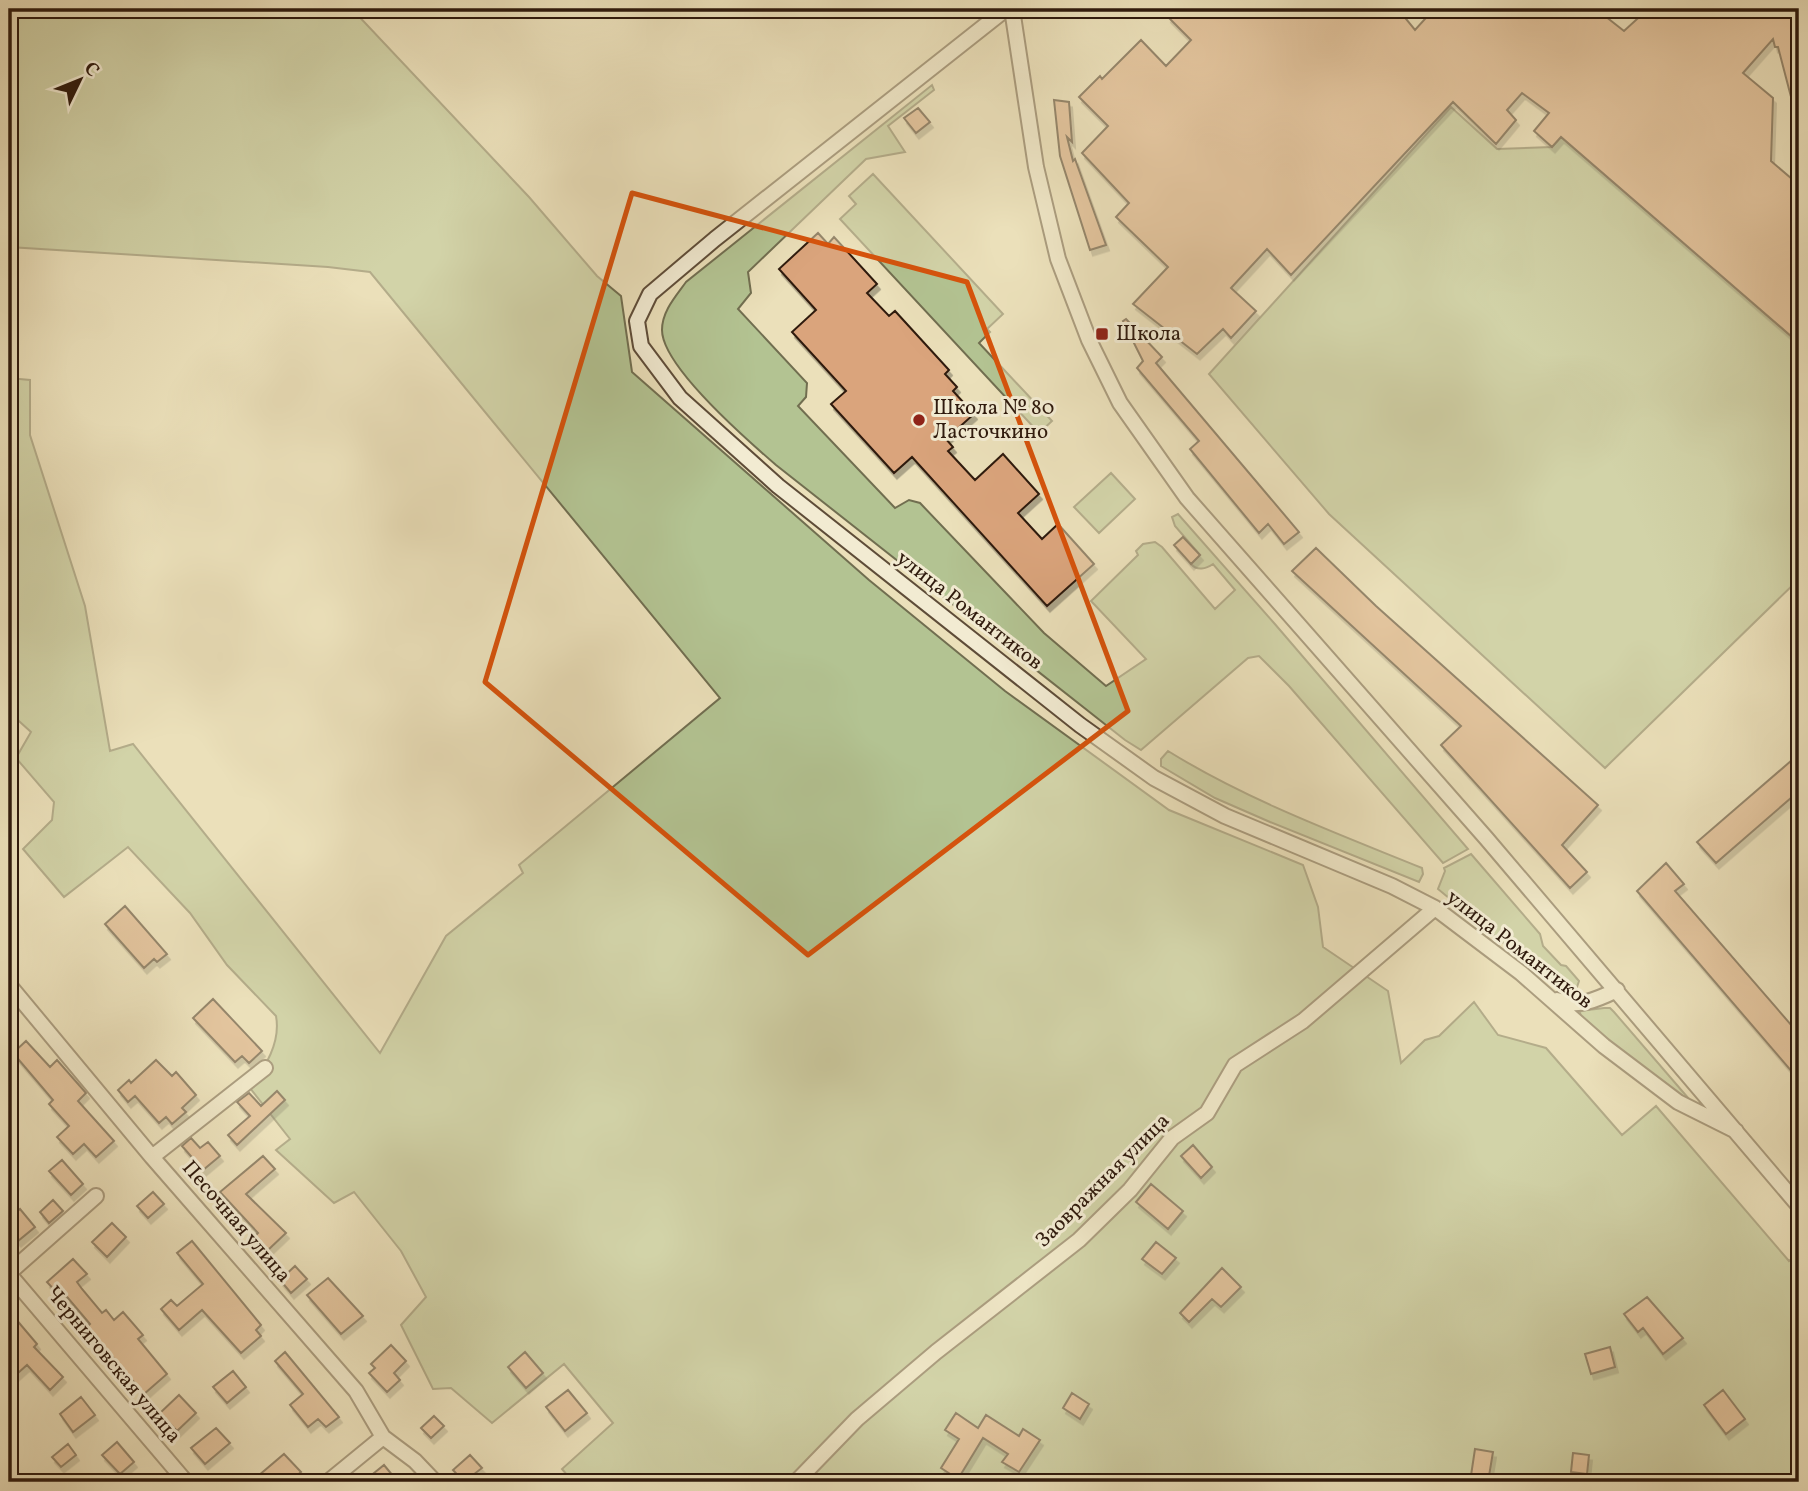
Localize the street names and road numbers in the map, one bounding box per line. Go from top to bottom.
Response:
street label: улица Романтиков [890,545,1048,677]
street label: улица Романтиков [1440,884,1598,1016]
street label: Заовражная улица [1029,1107,1177,1255]
street label: Песочная улица [175,1155,297,1289]
street label: Черниговская улица [39,1280,187,1450]

